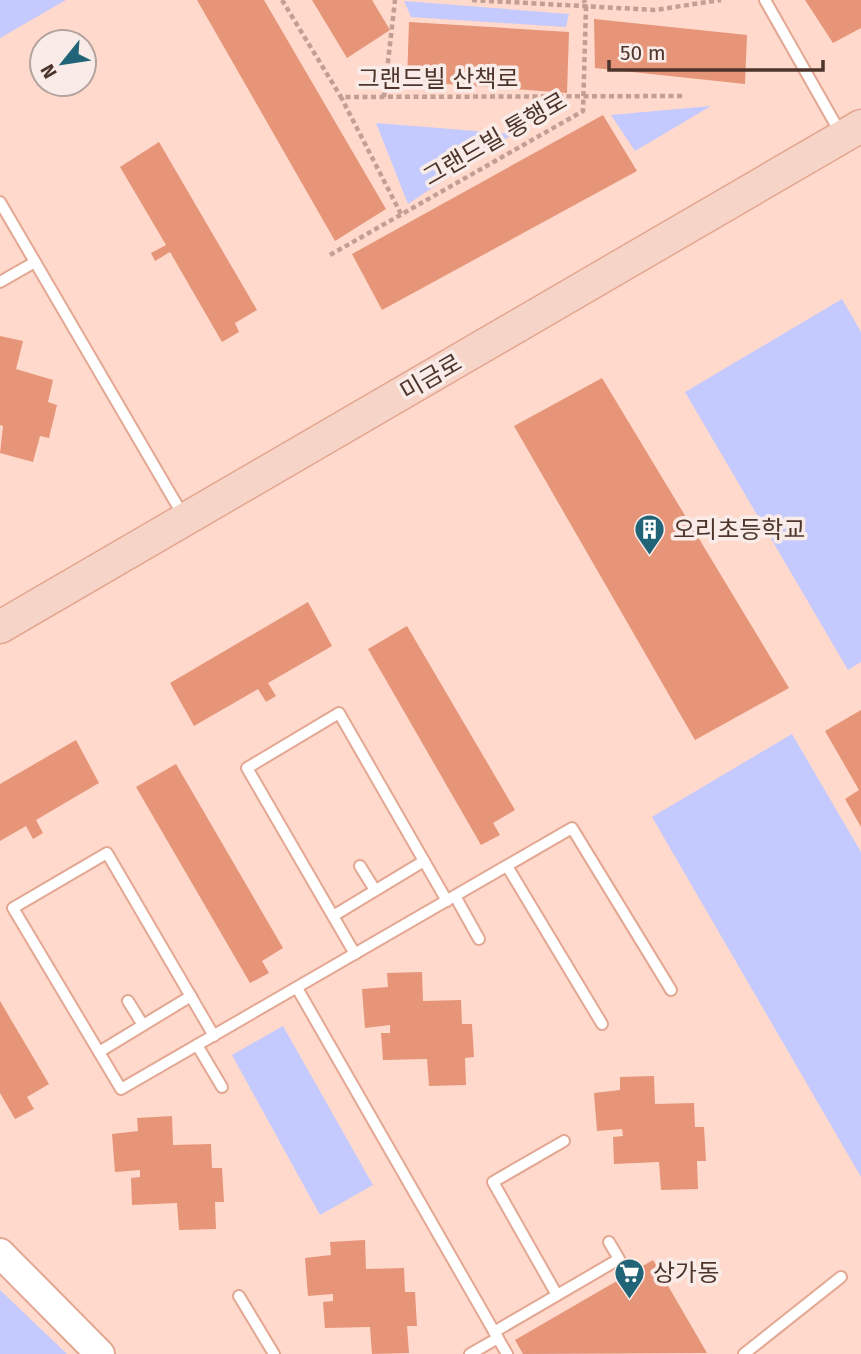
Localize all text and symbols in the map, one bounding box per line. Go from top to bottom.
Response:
north arrow [28,28,98,98]
scale bar [609,28,822,72]
text: 50 m [620,40,666,66]
text: N [36,60,62,82]
street label: 그랜드빌 산책로 [358,65,518,93]
street label: 그랜드빌 통행로 [418,87,572,191]
street label: 미금로 [395,348,467,406]
building icon: 오리초등학교 [633,513,667,557]
place label: 오리초등학교 [673,516,805,544]
supermarket icon: 상가동 [613,1256,647,1300]
place label: 상가동 [653,1259,719,1287]

